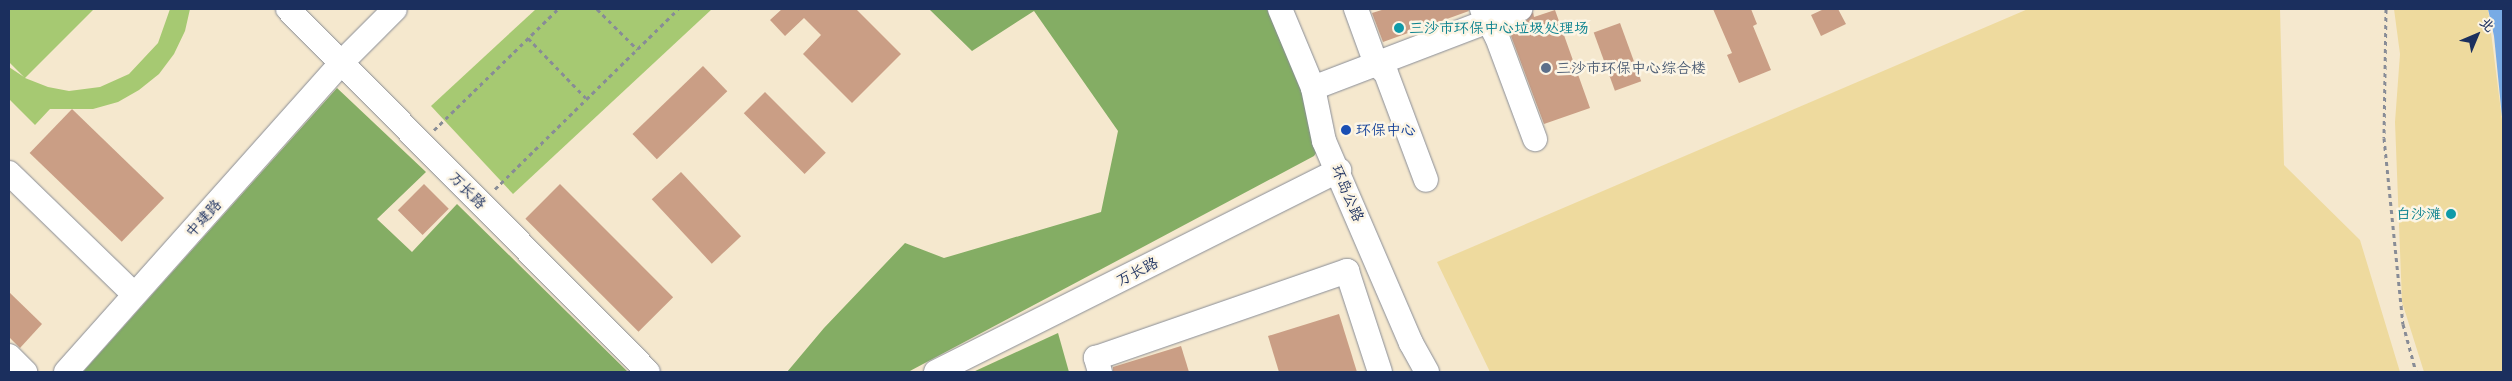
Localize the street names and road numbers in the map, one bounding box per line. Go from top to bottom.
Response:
street label: 环岛公路 [1328,162,1368,224]
street label: 万长路 [446,168,490,212]
street label: 中建路 [181,195,225,241]
street label: 万长路 [1113,253,1161,289]

